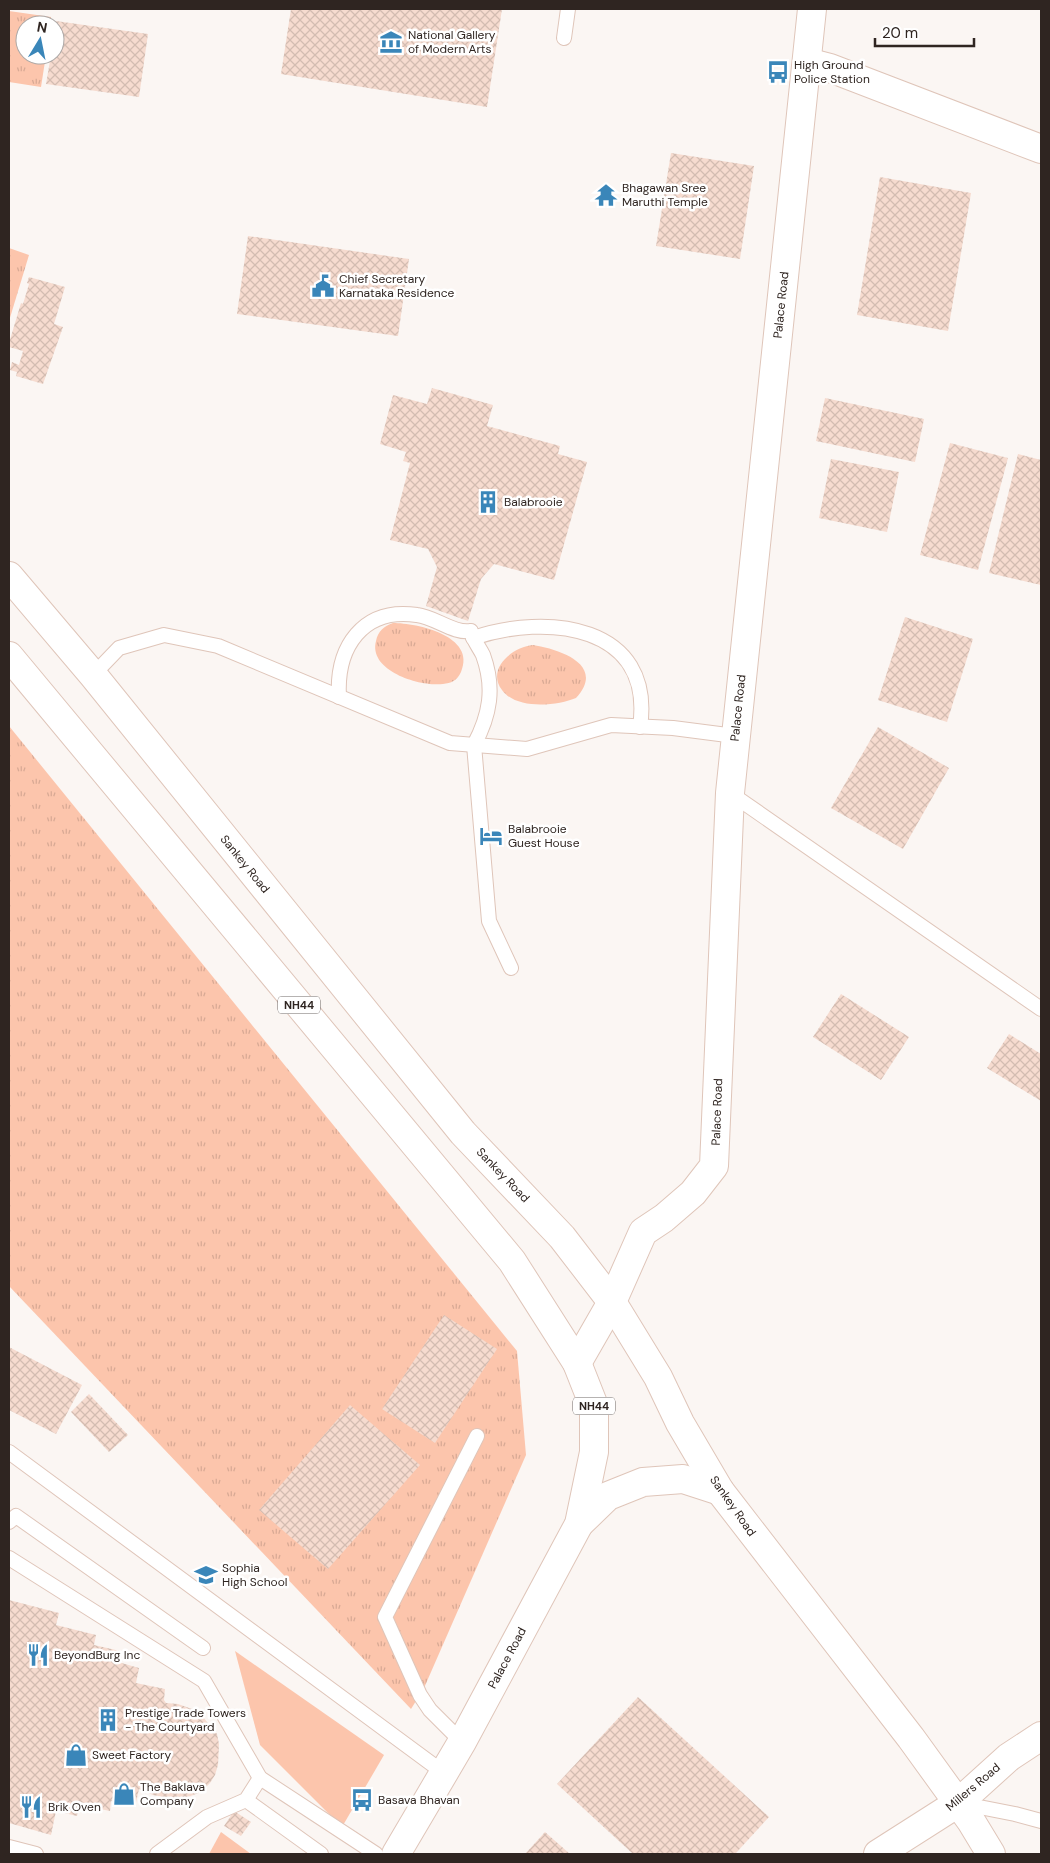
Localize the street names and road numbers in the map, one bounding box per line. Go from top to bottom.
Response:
street label: Palace Road [770,271,792,339]
street label: Palace Road [727,674,749,742]
street label: Sankey Road [217,832,273,896]
road number: NH44 [278,996,320,1014]
street label: Palace Road [708,1078,726,1146]
street label: Sankey Road [473,1144,533,1206]
road number: NH44 [573,1398,615,1414]
street label: Sankey Road [706,1473,760,1539]
street label: Palace Road [484,1625,530,1691]
street label: Millers Road [942,1759,1004,1815]

